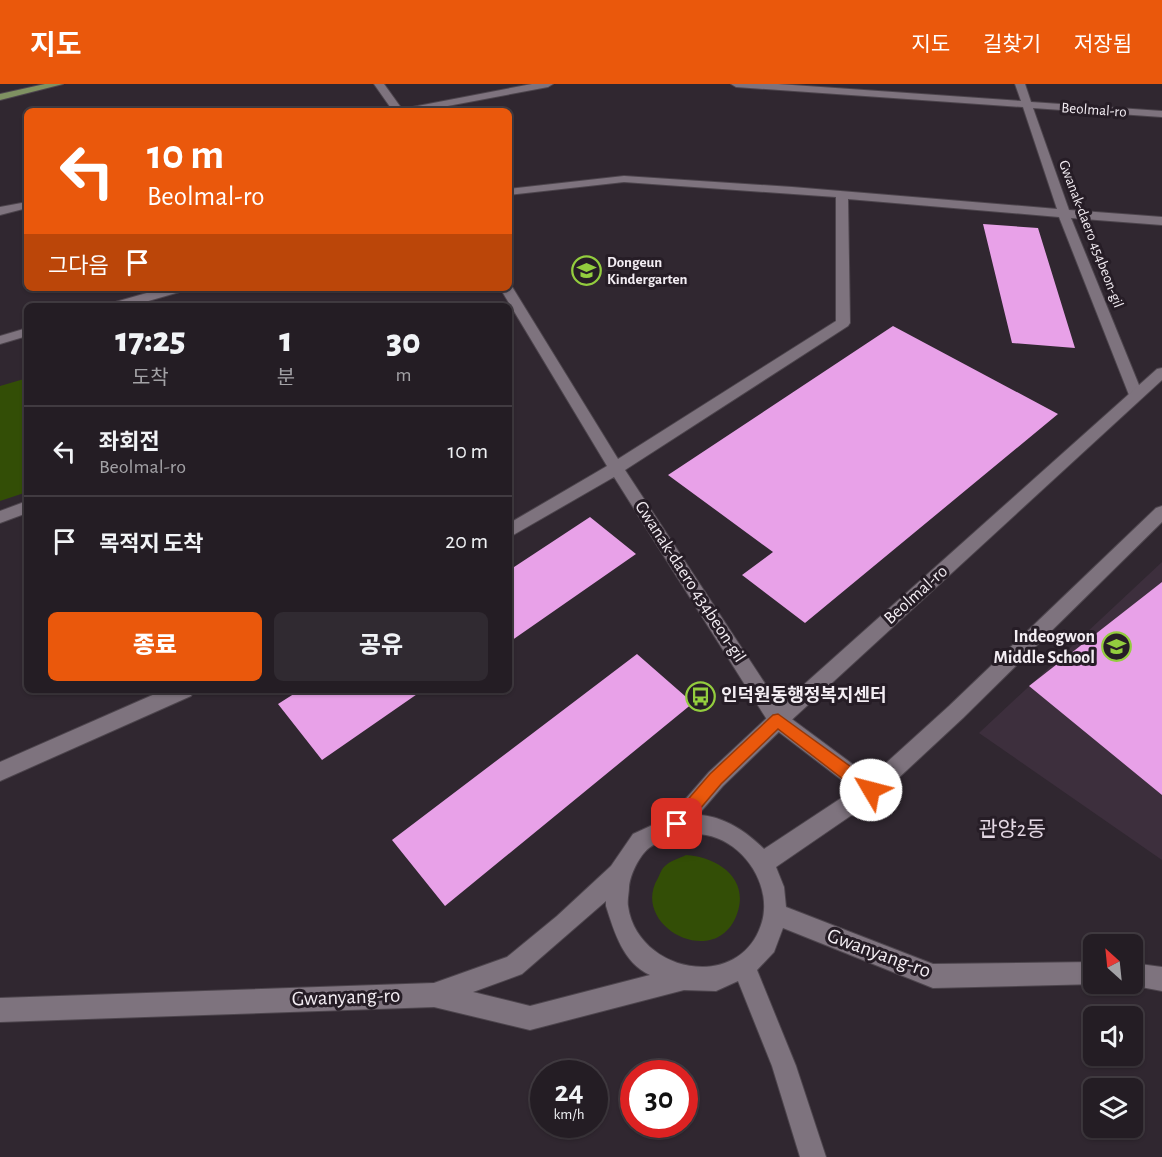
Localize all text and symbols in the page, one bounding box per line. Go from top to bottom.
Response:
text: 지도 [30,32,82,60]
text: 지도 [911,34,950,55]
text: 길찾기 [983,34,1041,55]
text: 저장됨 [1074,34,1132,55]
street label: Beolmal-ro [1061,100,1127,120]
icon: left [48,132,126,210]
text: 10 m [147,134,224,176]
street label: Gwanak-daero 454beon-gil [1056,158,1126,310]
text: Beolmal-ro [147,183,265,210]
icon: arrive [121,246,154,279]
text: 그다음 [48,255,109,277]
school or university icon: Dongeun Kindergarten [570,255,602,287]
place label: Dongeun Kindergarten [607,255,688,287]
text: 17:25 [115,322,186,358]
text: 1 [279,322,293,358]
text: 30 [386,324,421,360]
text: m [396,365,412,385]
text: 도착 [132,368,169,388]
text: 분 [277,368,295,388]
text: 좌회전 [99,431,160,453]
icon: left [48,435,81,468]
text: 10 m [448,440,488,462]
text: Beolmal-ro [99,457,186,477]
street label: Gwanak-daero 434beon-gil [631,498,749,666]
icon: arrive [48,525,81,558]
text: 20 m [445,530,488,552]
text: 목적지 도착 [99,533,204,555]
street label: Beolmal-ro [881,562,951,628]
button: 종료 [48,612,262,681]
button: 공유 [274,612,488,681]
place label: Indeogwon Middle School [993,628,1095,667]
school or university icon: Indeogwon Middle School [1100,631,1132,663]
bus stop icon: 인덕원동행정복지센터 [684,680,716,712]
place label: 인덕원동행정복지센터 [721,685,887,705]
position arrow [839,758,903,822]
pin [651,798,702,849]
icon: arrive [660,807,693,840]
district label: 관양2동 [978,818,1046,840]
street label: Gwanyang-ro [824,925,934,981]
north arrow [1083,934,1143,994]
map controls [1083,934,1143,1138]
street label: Gwanyang-ro [291,985,401,1009]
button: sound [1083,1006,1143,1066]
speed limit sign: 30 [620,1060,698,1138]
text: 24 [554,1077,584,1107]
button: layers [1083,1078,1143,1138]
text: km/h [554,1107,584,1122]

